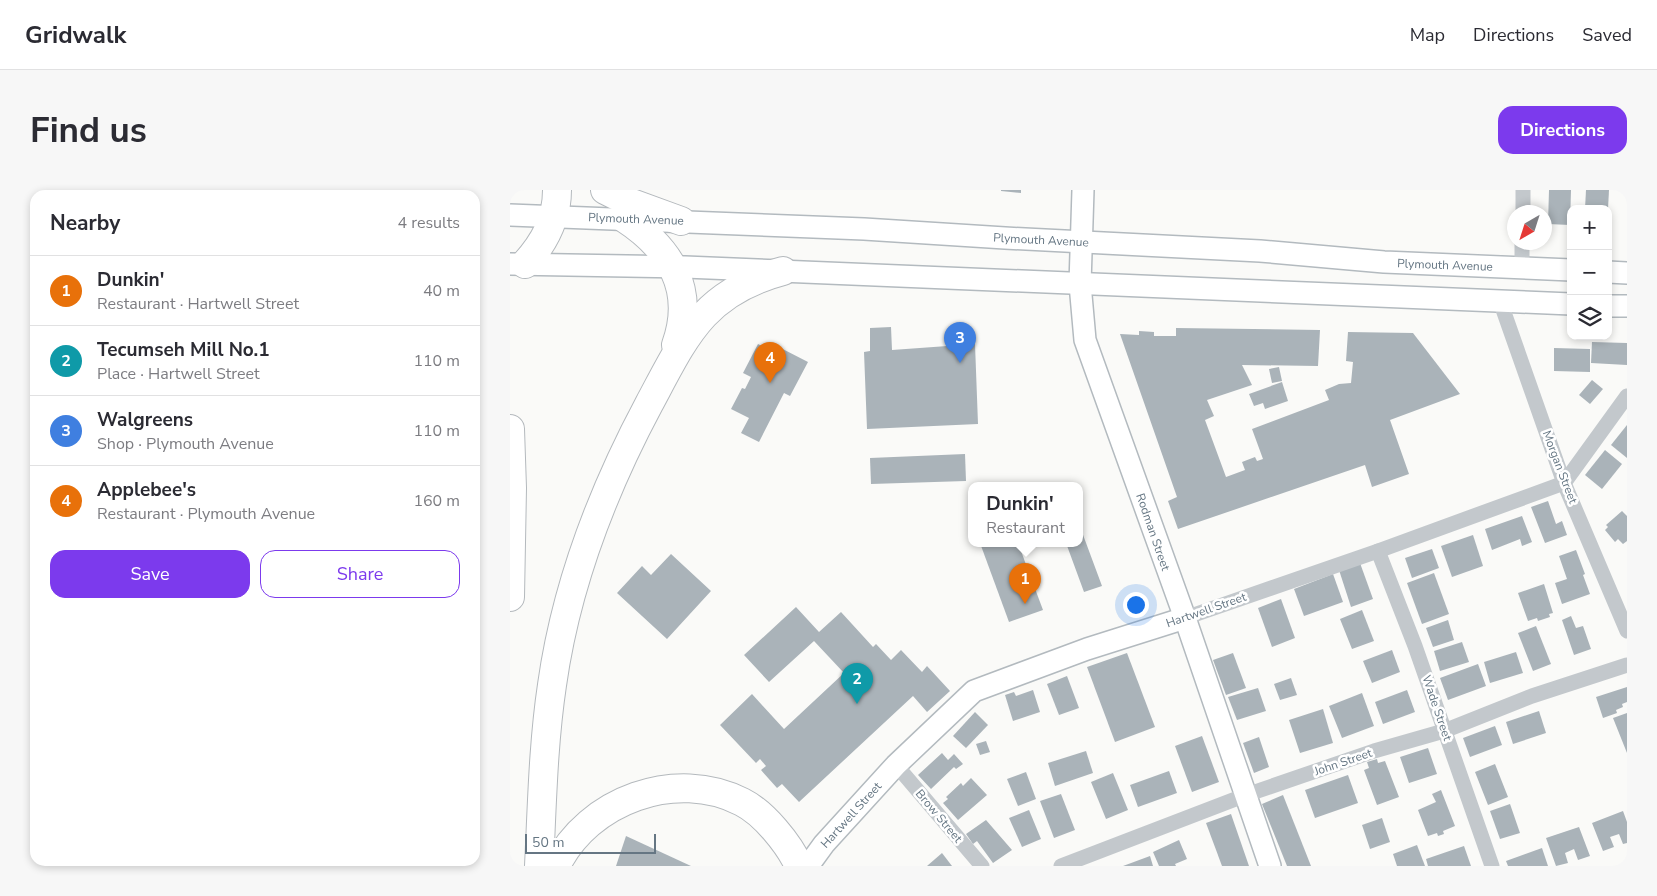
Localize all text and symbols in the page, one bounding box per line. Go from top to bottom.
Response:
text: Gridwalk [25,19,126,51]
text: Map [1410,23,1445,47]
text: Directions [1473,23,1554,47]
text: Saved [1582,23,1632,47]
button: Directions [1498,106,1627,154]
text: Find us [30,107,147,154]
north arrow [1507,205,1552,250]
map controls [1567,205,1612,340]
button: + [1567,205,1612,250]
text: Nearby [50,209,120,237]
street label: Plymouth Avenue [588,209,684,229]
text: 4 results [398,212,460,234]
street label: Plymouth Avenue [993,230,1089,250]
button: − [1567,250,1612,295]
street label: Plymouth Avenue [1397,255,1493,275]
text: Dunkin' [97,267,164,293]
text: 1 [61,280,71,302]
text: 40 m [423,280,460,302]
text: Restaurant · Hartwell Street [97,293,299,315]
button: layers [1567,295,1612,340]
pin: 3 [944,322,976,363]
text: Tecumseh Mill No.1 [97,337,270,363]
pin: 4 [754,342,786,383]
text: 2 [61,350,71,372]
text: 110 m [413,350,460,372]
text: Place · Hartwell Street [97,363,260,385]
text: Walgreens [97,407,193,433]
text: 3 [61,420,71,442]
text: 110 m [413,420,460,442]
street label: Morgan Street [1539,428,1582,507]
text: Shop · Plymouth Avenue [97,433,274,455]
text: Applebee's [97,477,196,503]
popup [968,482,1083,547]
text: 4 [61,490,71,512]
text: 160 m [413,490,460,512]
text: Dunkin' [986,491,1054,517]
street label: Rodman Street [1132,491,1174,574]
text: Restaurant · Plymouth Avenue [97,503,315,525]
text: Restaurant [986,517,1065,539]
button: Save [50,550,250,598]
button: Share [260,550,460,598]
pin: 1 [1009,563,1041,604]
street label: Hartwell Street [1164,589,1249,631]
your location [1123,592,1149,618]
pin: 2 [841,663,873,704]
street label: Wade Street [1418,673,1456,744]
street label: John Street [1311,744,1375,780]
street label: Hartwell Street [817,778,885,851]
street label: Brow Street [912,786,966,847]
scale bar [525,831,656,854]
text: 50 m [532,833,564,852]

